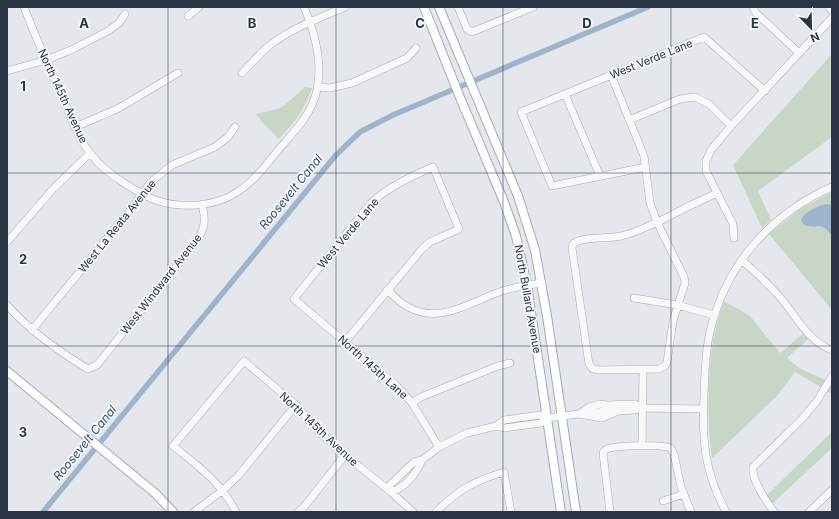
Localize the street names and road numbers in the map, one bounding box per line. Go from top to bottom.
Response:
street label: West Verde Lane [608,36,694,82]
street label: North 145th Avenue [35,47,91,145]
street label: West La Reata Avenue [75,177,159,275]
street label: West Verde Lane [314,195,382,271]
street label: West Windward Avenue [117,231,205,337]
street label: North Bullard Avenue [512,244,544,354]
street label: North 145th Lane [335,332,411,402]
street label: North 145th Avenue [277,389,361,469]

